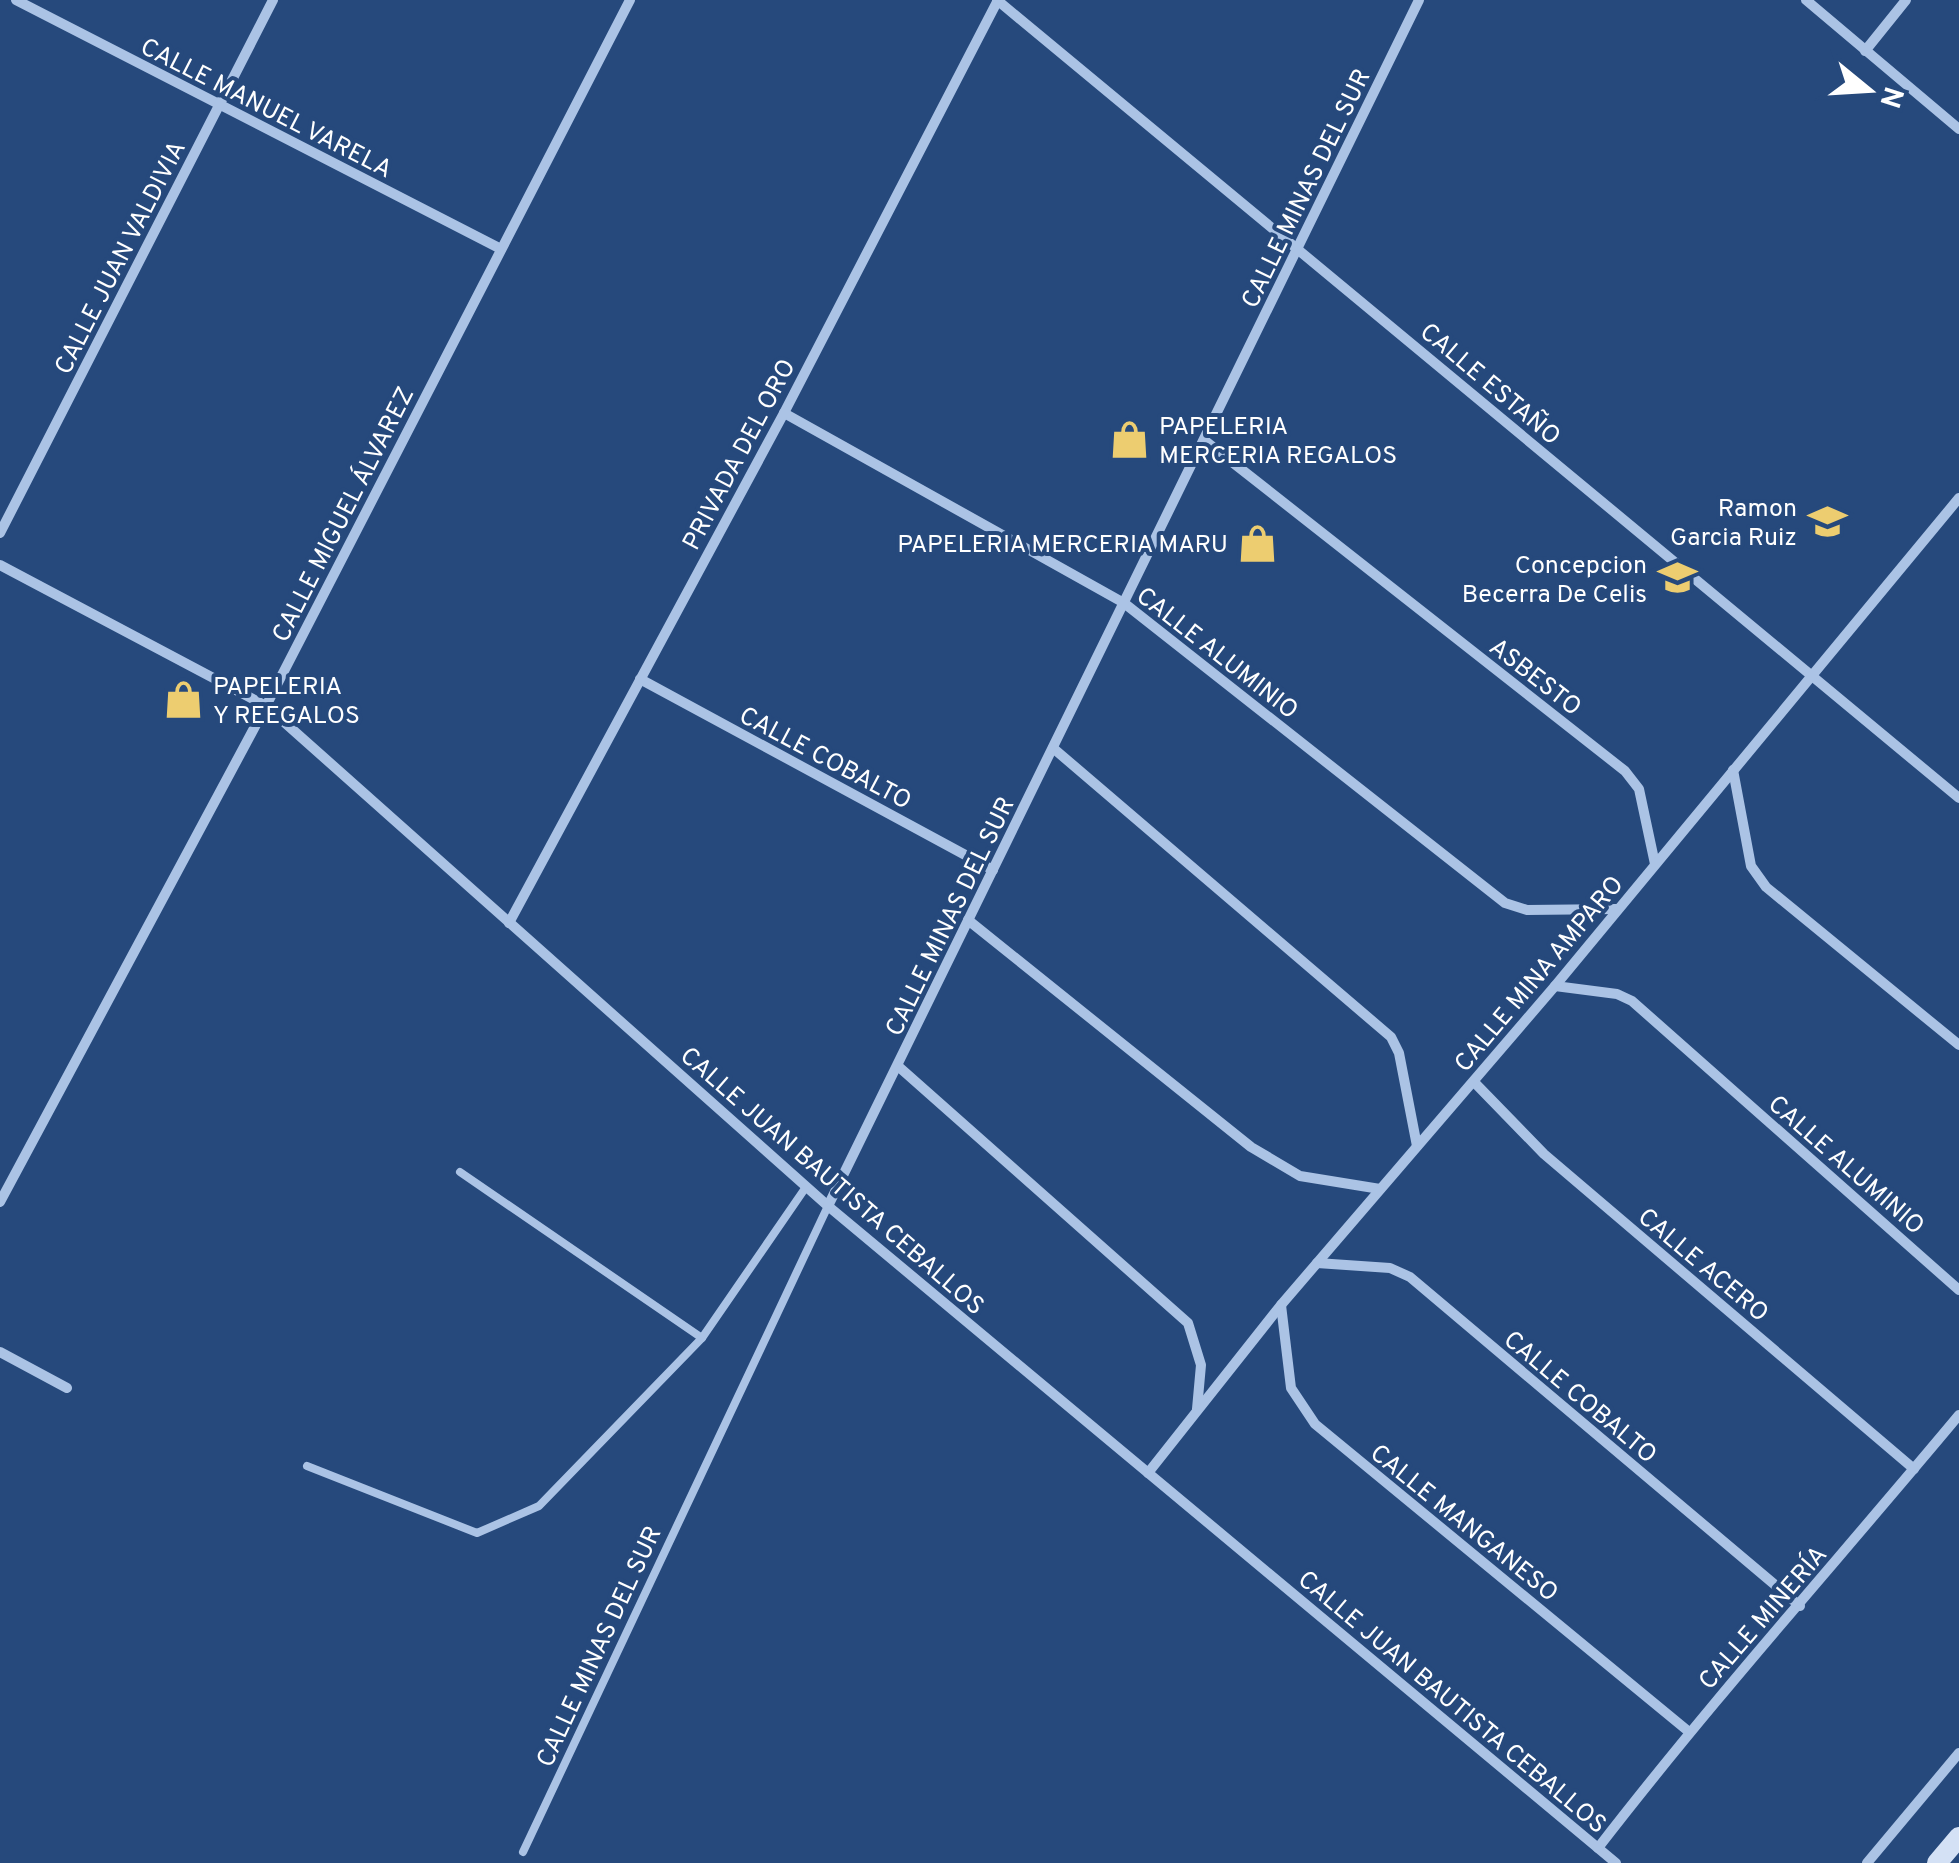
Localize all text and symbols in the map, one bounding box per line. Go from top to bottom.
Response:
street label: CALLE MANUEL VARELA [134,32,397,187]
north arrow [1819,40,1919,140]
street label: CALLE MINAS DEL SUR [1236,64,1380,314]
text: N [1870,82,1910,112]
street label: CALLE JUAN VALDIVIA [49,136,195,381]
street label: CALLE ESTAÑO [1412,316,1567,454]
street label: PRIVADA DEL ORO [677,354,804,556]
street label: CALLE MIGUEL ÁLVAREZ [265,382,423,648]
place label: PAPELERIA MERCERIA REGALOS [1159,412,1397,473]
shop icon: PAPELERIA MERCERIA REGALOS [1108,418,1150,460]
place label: Ramon Garcia Ruiz [1670,494,1797,555]
school or university icon: Ramon Garcia Ruiz [1806,500,1848,542]
shop icon: PAPELERIA MERCERIA MARU [1237,522,1279,564]
place label: PAPELERIA MERCERIA MARU [897,530,1228,562]
place label: Concepcion Becerra De Celis [1462,551,1647,612]
school or university icon: Concepcion Becerra De Celis [1656,557,1698,599]
street label: CALLE ALUMINIO [1129,581,1304,728]
street label: ASBESTO [1481,632,1587,724]
place label: PAPELERIA Y REEGALOS [213,672,360,733]
shop icon: PAPELERIA Y REEGALOS [162,678,204,720]
street label: CALLE COBALTO [733,701,916,819]
street label: CALLE MINAS DEL SUR [880,792,1024,1042]
street label: CALLE MINA AMPARO [1449,870,1632,1080]
street label: CALLE JUAN BAUTISTA CEBALLOS [672,1041,990,1323]
street label: CALLE ALUMINIO [1760,1090,1930,1243]
street label: CALLE ACERO [1630,1202,1774,1330]
street label: CALLE COBALTO [1496,1325,1662,1472]
street label: CALLE MANGANESO [1362,1438,1564,1610]
street label: CALLE MINAS DEL SUR [531,1522,671,1773]
street label: CALLE MINERÍA [1692,1540,1836,1698]
street label: CALLE JUAN BAUTISTA CEBALLOS [1290,1565,1612,1842]

